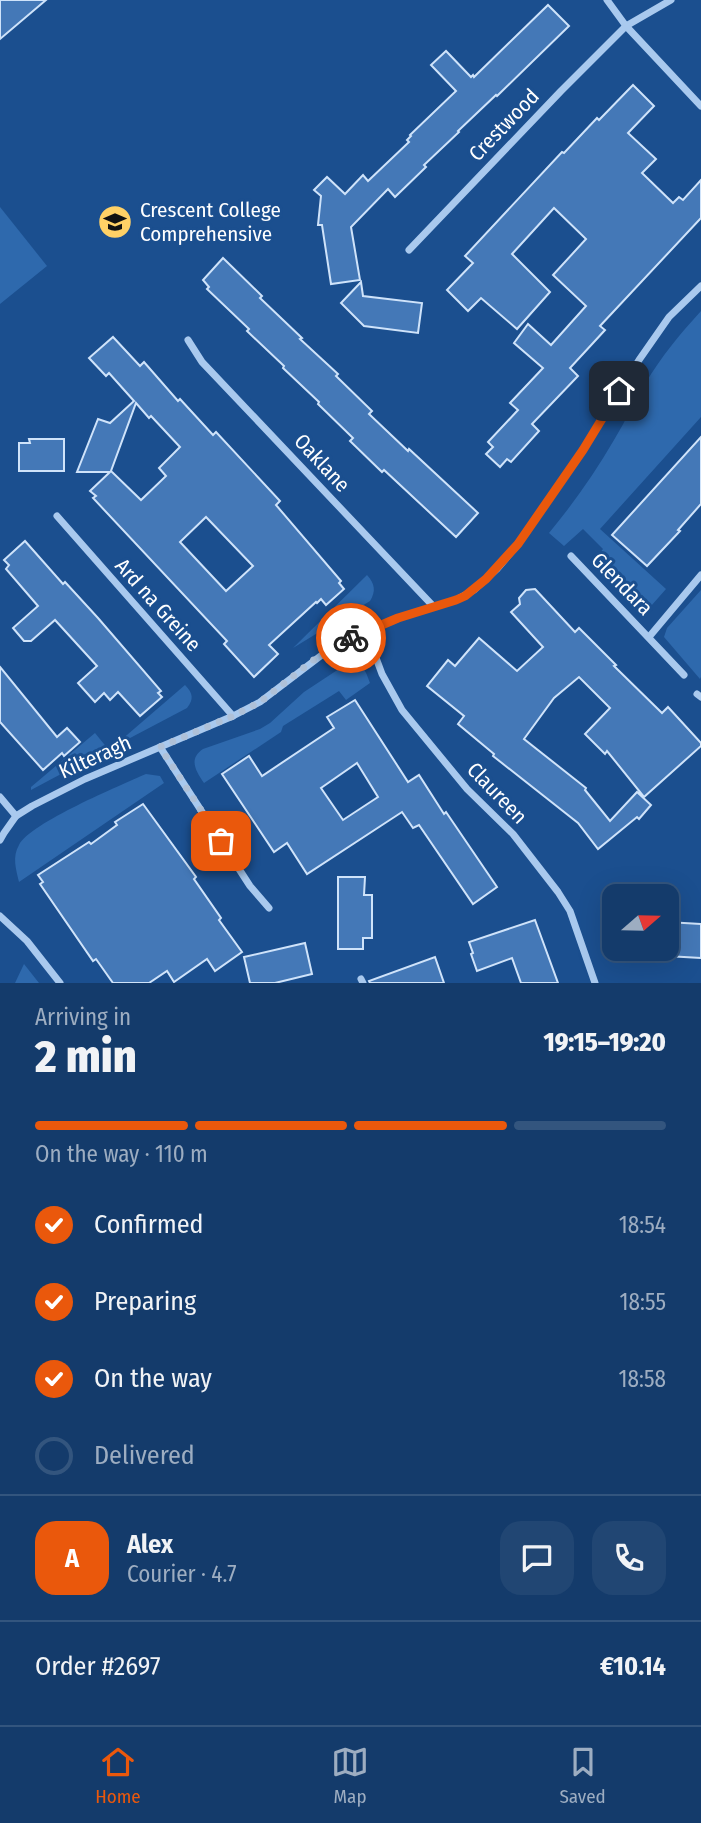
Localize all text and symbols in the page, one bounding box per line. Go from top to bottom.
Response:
street label: Crestwood [463,83,545,167]
place label: Crescent College Comprehensive [140,197,281,247]
school or university icon: Crescent College Comprehensive [96,203,134,241]
pin [589,361,649,421]
icon: home [600,372,638,410]
street label: Oaklane [289,428,355,498]
street label: Glendara [586,547,658,621]
street label: Ard na Greine [109,553,207,657]
courier [316,603,386,673]
icon: bike [332,619,370,657]
street label: Kilteragh [55,730,135,784]
street label: Claureen [461,757,533,829]
pin [191,811,251,871]
icon: bag [202,822,240,860]
north arrow [602,884,679,961]
map controls [602,884,679,961]
text: Arriving in [35,1003,131,1031]
text: 19:15–19:20 [543,1027,666,1058]
text: 2 min [35,1029,137,1084]
text: On the way · 110 m [35,1140,208,1168]
icon: check [35,1206,73,1244]
text: Confirmed [94,1209,204,1240]
text: 18:54 [619,1211,666,1239]
icon: check [35,1283,73,1321]
text: Preparing [94,1286,196,1317]
text: 18:55 [620,1288,666,1316]
icon: check [35,1360,73,1398]
text: On the way [94,1363,212,1394]
text: 18:58 [619,1365,666,1393]
text: Delivered [94,1440,195,1471]
button: chat [500,1521,574,1595]
button: phone [592,1521,666,1595]
text: Alex [127,1529,173,1560]
text: A [65,1543,79,1574]
text: Courier · 4.7 [127,1560,237,1588]
text: Order #2697 [35,1651,161,1682]
text: €10.14 [600,1651,666,1682]
tab: Home [95,1743,141,1808]
tab: Map [331,1743,369,1808]
tab: Saved [559,1743,606,1808]

